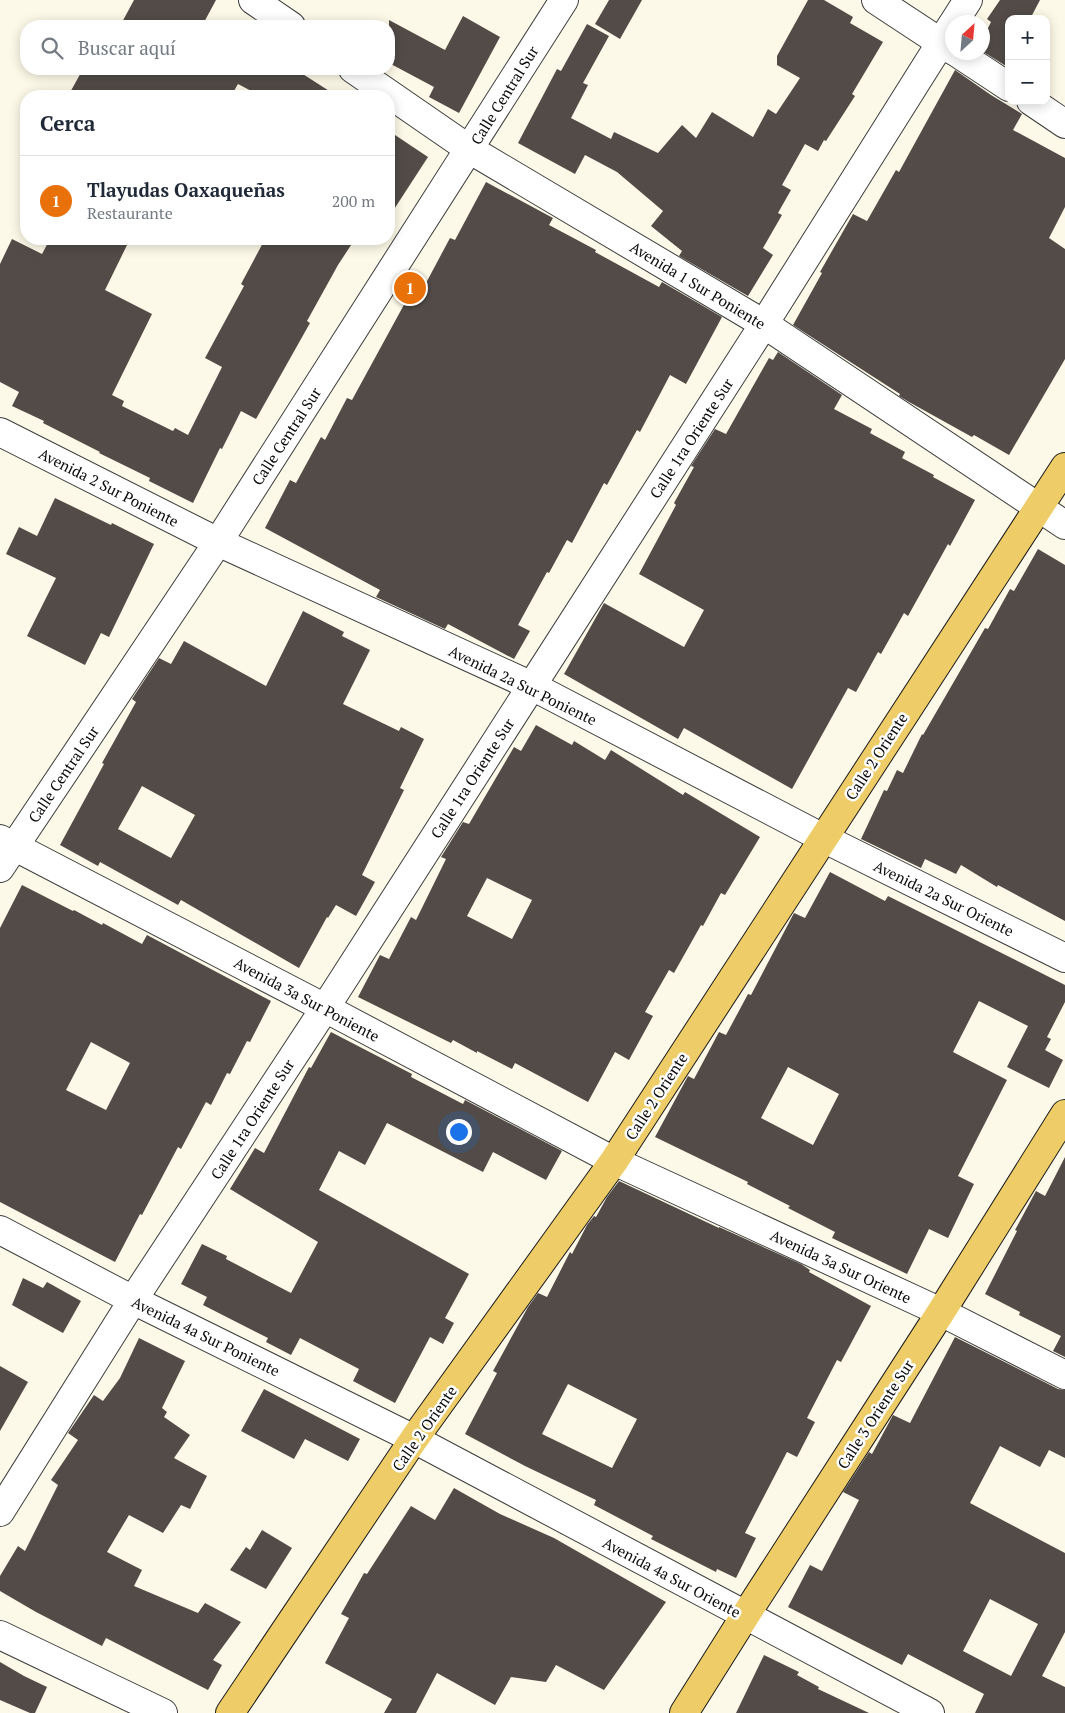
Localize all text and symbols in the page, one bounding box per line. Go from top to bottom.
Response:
north arrow [945,15,990,60]
map controls [1005,15,1050,105]
button: + [1005,15,1050,60]
search box [20,20,395,75]
icon: search [38,34,66,62]
text: Buscar aquí [78,35,176,60]
street label: Calle Central Sur [466,42,542,148]
button: − [1005,60,1050,105]
text: Cerca [40,109,95,137]
text: Tlayudas Oaxaqueñas [87,177,285,202]
text: 1 [51,190,61,212]
text: 200 m [332,190,375,212]
text: Restaurante [87,202,173,224]
street label: Avenida 1 Sur Poniente [627,237,769,333]
pin: 1 [394,269,426,307]
street label: Calle 1ra Oriente Sur [645,374,737,502]
street label: Calle Central Sur [247,383,325,489]
street label: Avenida 2 Sur Poniente [36,443,182,531]
street label: Avenida 2a Sur Poniente [446,640,600,730]
street label: Calle 2 Oriente [840,709,912,803]
street label: Calle 1ra Oriente Sur [426,714,518,842]
street label: Calle Central Sur [23,722,103,826]
street label: Avenida 2a Sur Oriente [871,855,1017,941]
street label: Avenida 3a Sur Poniente [231,952,383,1046]
street label: Calle 2 Oriente [620,1049,692,1143]
street label: Calle 1ra Oriente Sur [206,1055,298,1183]
your location [446,1119,472,1145]
street label: Avenida 3a Sur Oriente [767,1225,915,1307]
street label: Avenida 4a Sur Poniente [129,1291,283,1381]
street label: Calle 3 Oriente Sur [832,1355,918,1472]
street label: Calle 2 Oriente [387,1381,461,1475]
street label: Avenida 4a Sur Oriente [600,1532,744,1622]

